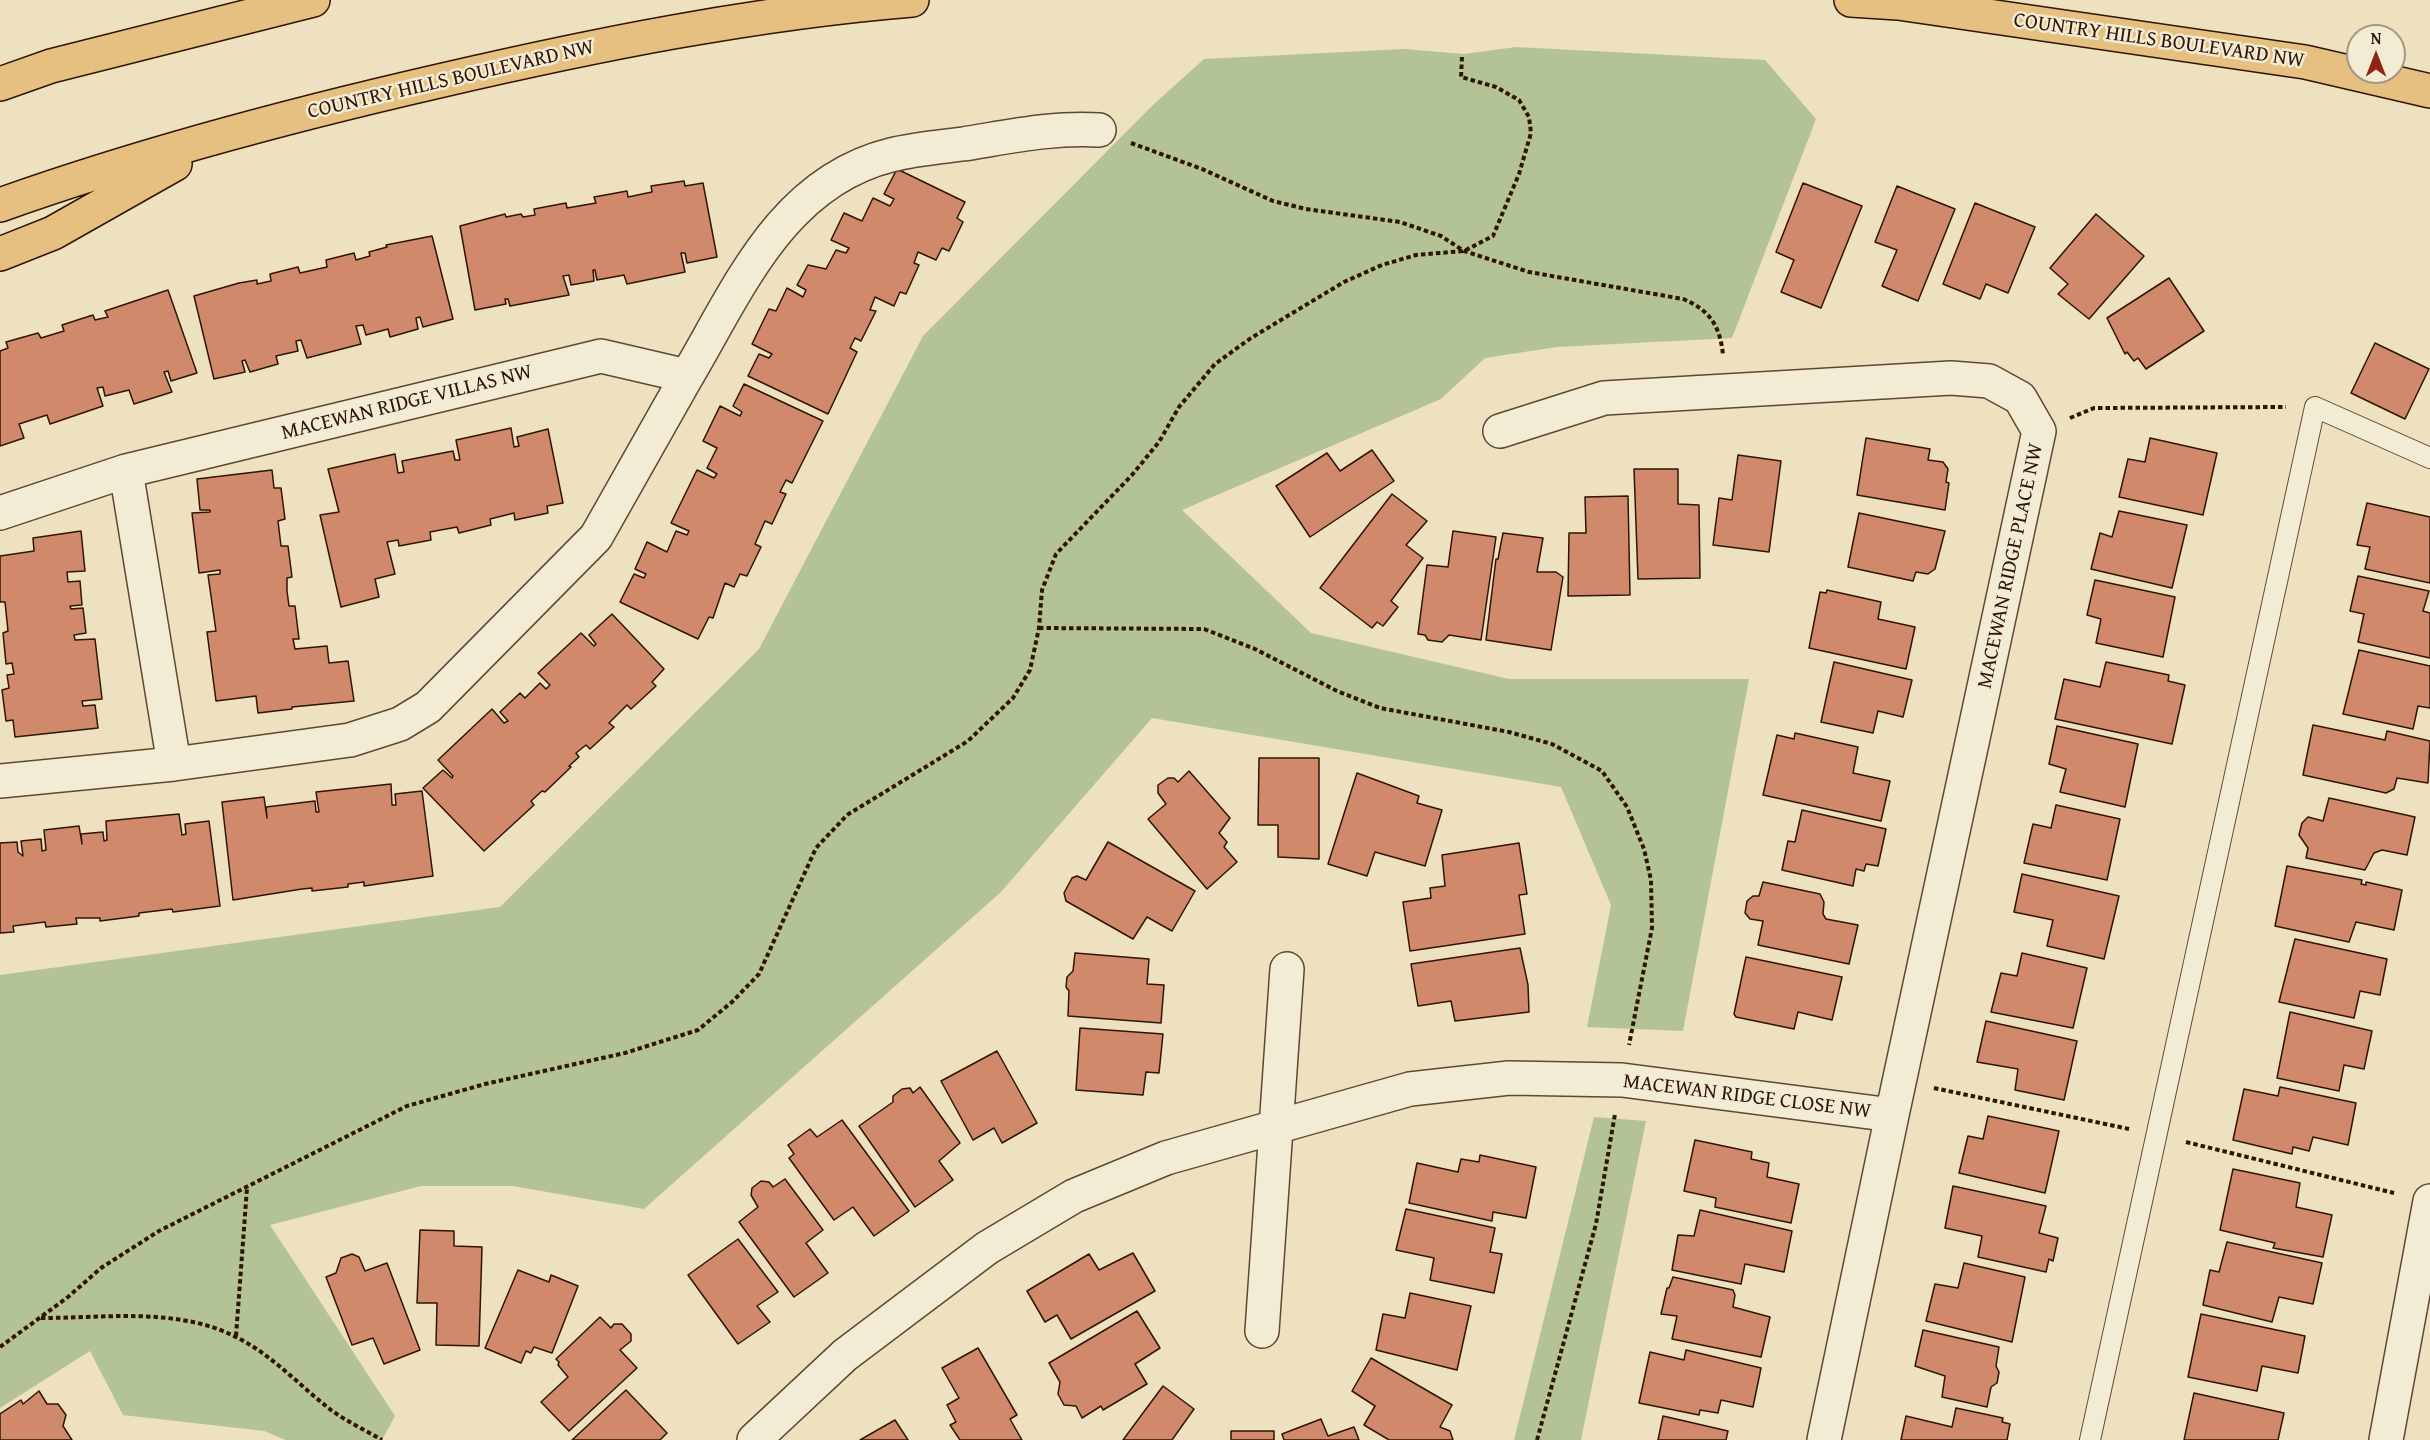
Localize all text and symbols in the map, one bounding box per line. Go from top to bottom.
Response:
street label: COUNTRY HILLS BOULEVARD NW [2012,8,2306,74]
north arrow [2346,24,2406,84]
text: N [2371,26,2381,50]
street label: COUNTRY HILLS BOULEVARD NW [305,35,597,125]
street label: MACEWAN RIDGE VILLAS NW [279,360,535,446]
street label: MACEWAN RIDGE PLACE NW [1973,441,2049,691]
street label: MACEWAN RIDGE CLOSE NW [1622,1069,1872,1125]

